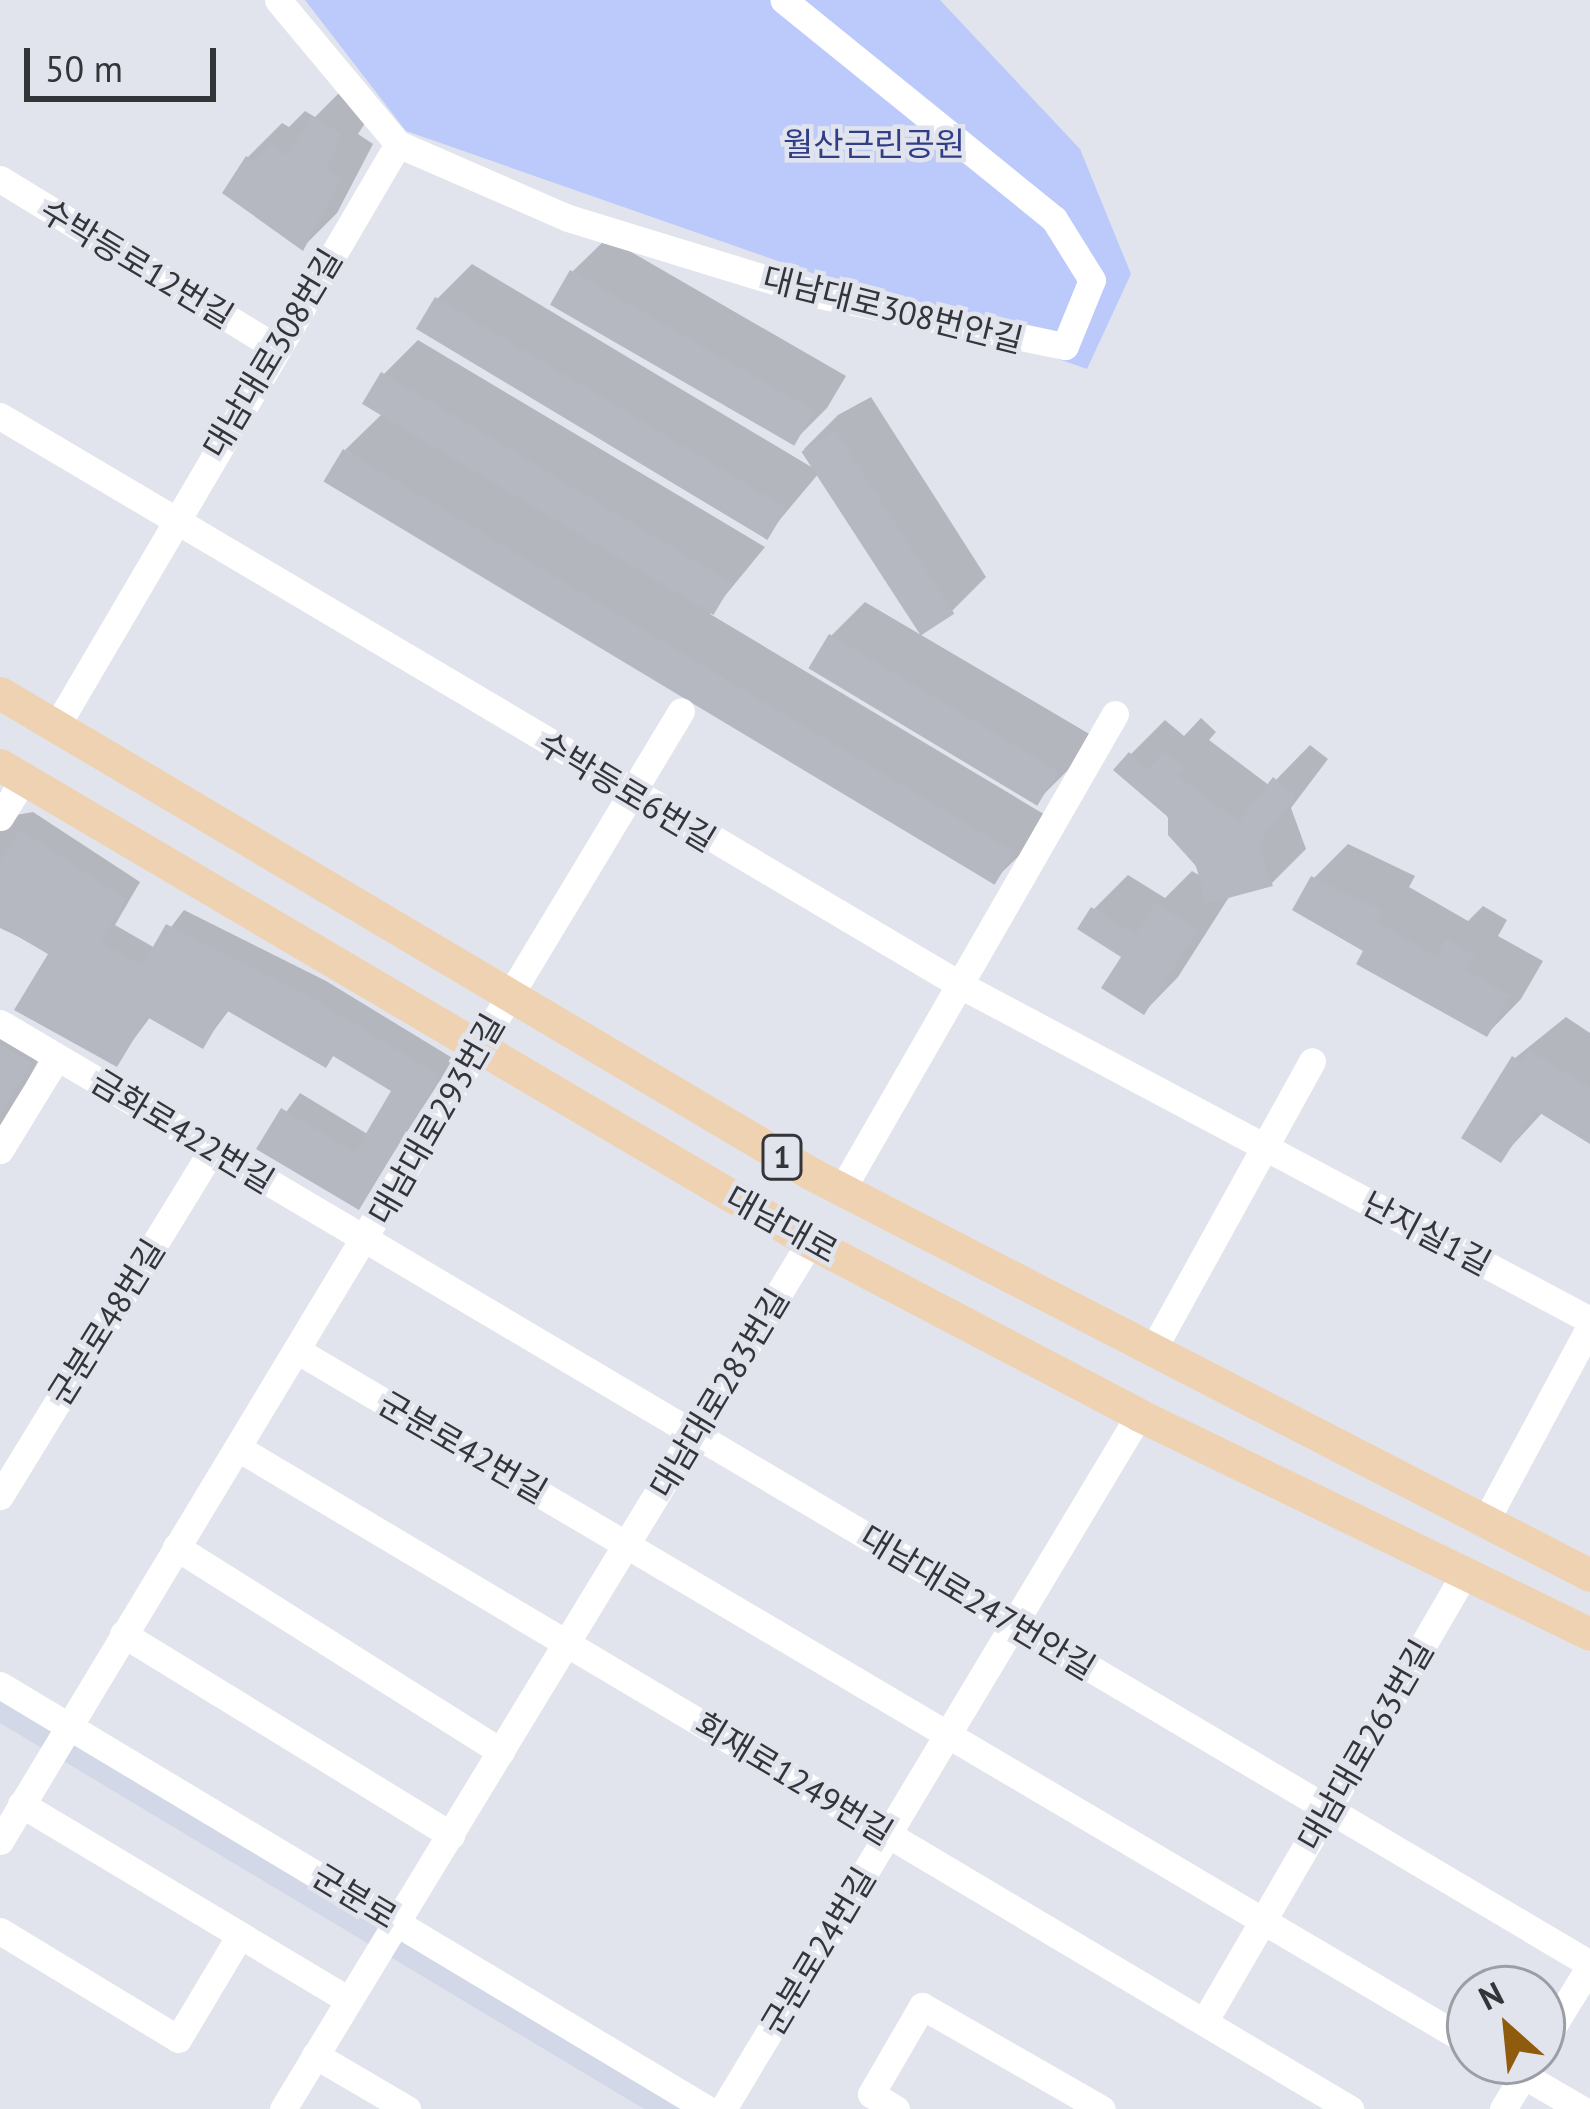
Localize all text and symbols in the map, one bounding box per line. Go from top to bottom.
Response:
scale bar [30,24,222,98]
text: 50 m [45,45,123,92]
park label: 월산근린공원 [783,124,965,164]
street label: 수박등로12번길 [33,190,241,336]
street label: 대남대로308번길 [194,242,350,464]
street label: 대남대로308번안길 [759,258,1027,360]
street label: 수박등로6번길 [531,722,723,860]
street label: 대남대로293번길 [360,1007,512,1231]
street label: 금화로422번길 [85,1061,281,1201]
road number: 1 [761,1133,803,1181]
street label: 대남대로 [719,1177,845,1271]
street label: 난지실1길 [1356,1183,1498,1283]
street label: 군분로48번길 [39,1232,173,1412]
street label: 대남대로283번길 [641,1282,797,1504]
street label: 군분로42번길 [372,1383,554,1511]
street label: 대남대로247번안길 [854,1516,1102,1688]
street label: 대남대로263번길 [1289,1633,1441,1857]
street label: 회재로1249번길 [688,1703,900,1853]
street label: 군분로 [306,1856,404,1936]
street label: 군분로24번길 [753,1860,883,2042]
north arrow [1446,1965,1566,2085]
text: N [1471,1971,1510,2019]

